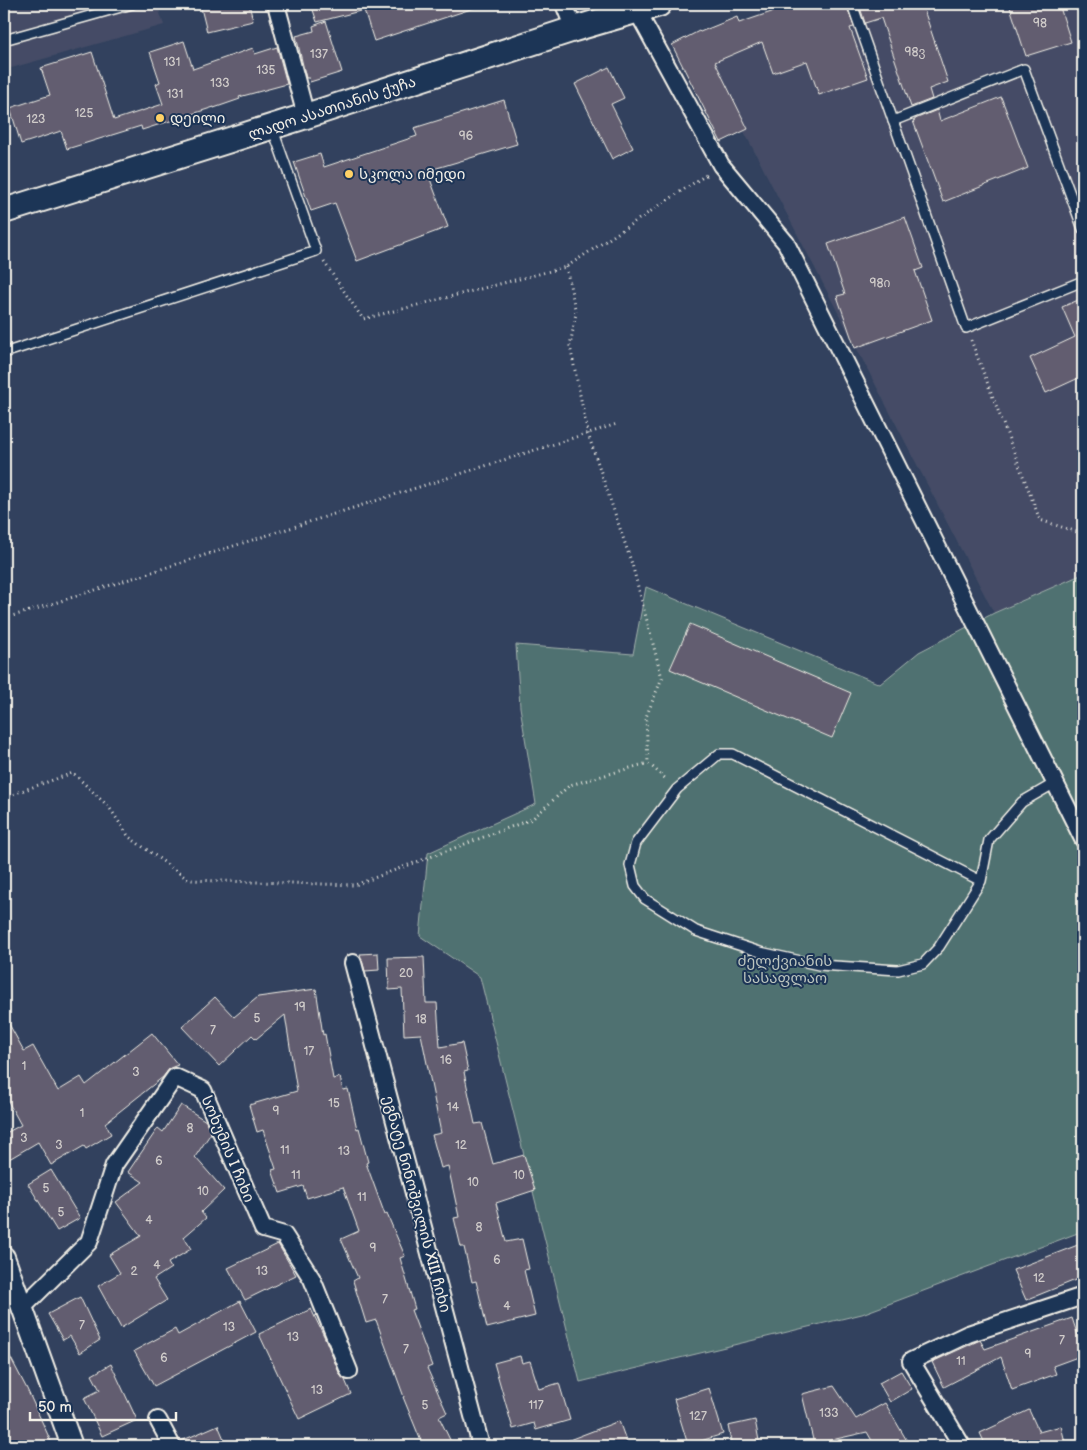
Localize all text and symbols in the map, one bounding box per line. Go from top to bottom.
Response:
house number: 98 [1033,16,1047,31]
house number: 98ვ [905,45,925,60]
house number: 137 [310,47,328,62]
house number: 131 [164,55,180,70]
house number: 135 [257,63,276,78]
street label: ლადო ასათიანის ქუჩა [246,72,418,145]
house number: 133 [210,76,230,91]
house number: 131 [167,87,183,102]
house number: 125 [75,106,93,121]
place label: დეილი [170,109,225,128]
house number: 123 [27,112,45,127]
marker: დეილი [154,112,166,124]
house number: 96 [459,129,473,144]
place label: სკოლა იმედი [359,165,465,184]
marker: სკოლა იმედი [343,168,355,180]
house number: 98ი [870,276,891,291]
park label: ძელქვიანის სასაფლაო [738,952,832,988]
house number: 20 [399,966,413,981]
house number: 19 [294,1000,306,1015]
house number: 5 [254,1011,261,1026]
house number: 18 [415,1012,427,1027]
house number: 7 [210,1023,216,1038]
house number: 17 [304,1044,314,1059]
house number: 16 [440,1053,452,1068]
house number: 1 [22,1059,26,1074]
house number: 3 [132,1065,140,1080]
street label: სოხუმის I ჩიხი [197,1093,259,1205]
street label: ეგნატე ნინოშვილის XIII ჩიხი [378,1094,455,1315]
house number: 15 [328,1096,340,1111]
house number: 14 [447,1100,460,1115]
house number: 9 [273,1104,280,1119]
house number: 1 [80,1106,84,1121]
house number: 8 [187,1121,194,1136]
house number: 3 [20,1131,28,1146]
house number: 3 [55,1138,63,1153]
house number: 12 [455,1138,467,1153]
house number: 11 [280,1143,290,1158]
house number: 13 [338,1144,350,1159]
house number: 6 [155,1154,163,1169]
house number: 11 [291,1168,301,1183]
house number: 10 [513,1168,525,1183]
house number: 10 [467,1175,479,1190]
house number: 5 [43,1181,50,1196]
house number: 10 [197,1184,209,1199]
house number: 11 [357,1190,367,1205]
house number: 5 [58,1205,65,1220]
house number: 4 [145,1213,153,1228]
house number: 8 [476,1220,483,1235]
house number: 9 [370,1241,377,1256]
house number: 6 [493,1253,501,1268]
house number: 4 [153,1258,161,1273]
house number: 2 [130,1264,138,1279]
house number: 13 [256,1264,268,1279]
house number: 12 [1033,1271,1045,1286]
house number: 7 [382,1292,388,1307]
house number: 4 [503,1299,511,1314]
house number: 7 [79,1318,85,1333]
house number: 13 [223,1320,235,1335]
house number: 13 [287,1330,299,1345]
house number: 7 [1059,1333,1065,1348]
house number: 7 [403,1342,409,1357]
house number: 9 [1025,1347,1032,1362]
house number: 6 [160,1351,168,1366]
house number: 11 [956,1354,966,1369]
house number: 13 [311,1383,323,1398]
scale bar [30,1390,176,1422]
text: 50 m [38,1398,72,1417]
house number: 5 [422,1398,429,1413]
house number: 117 [528,1398,544,1413]
house number: 133 [819,1406,839,1421]
house number: 127 [689,1409,707,1424]

